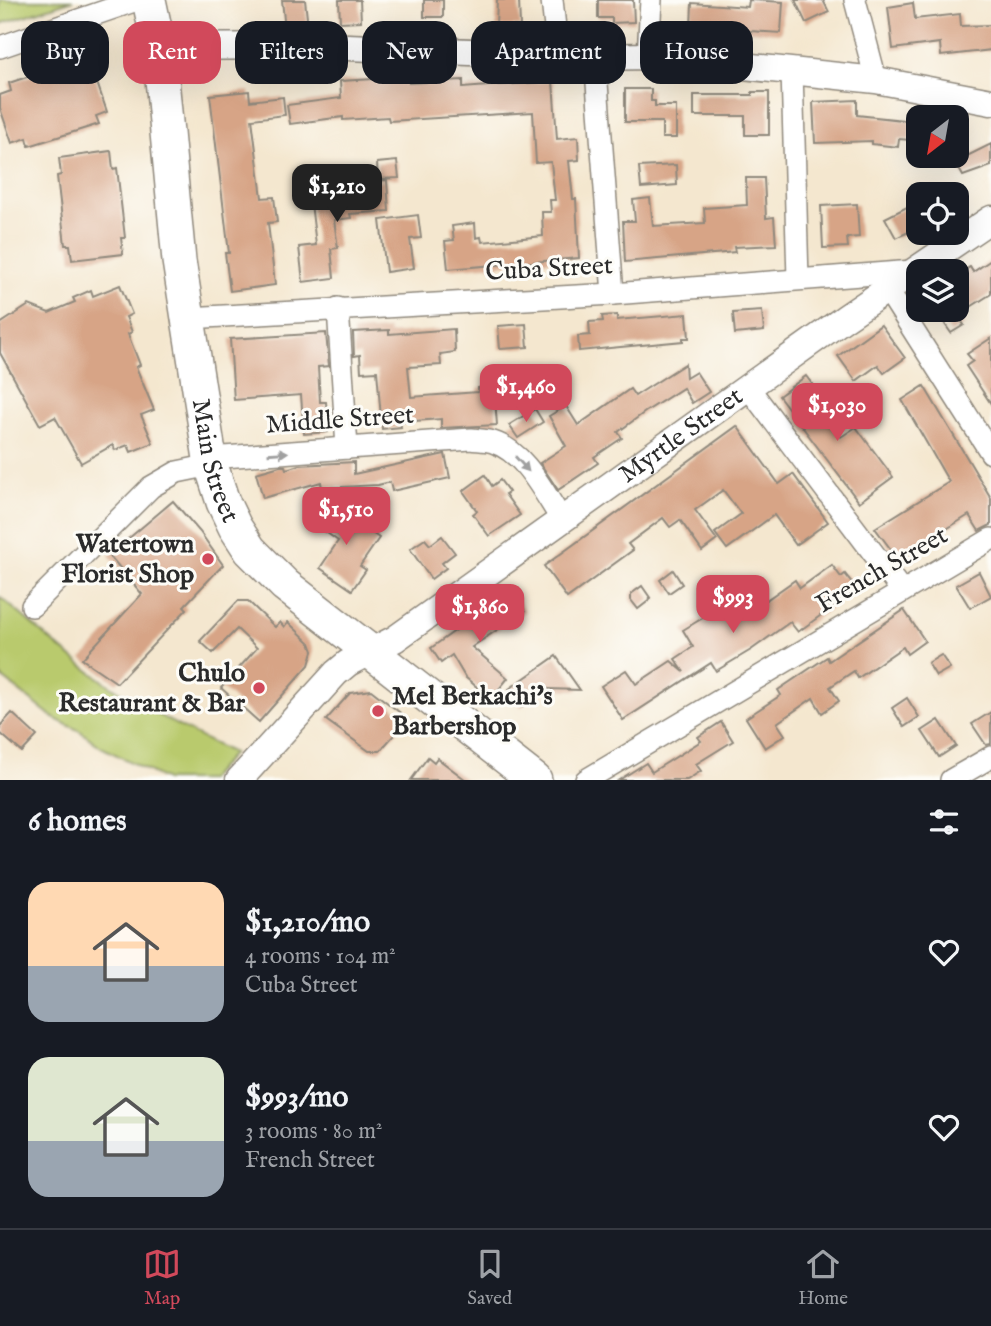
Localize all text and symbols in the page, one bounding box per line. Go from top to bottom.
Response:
chip: Buy [21,21,109,84]
chip: Rent [123,21,221,84]
chip: Filters [235,21,348,84]
chip: New [362,21,457,84]
chip: Apartment [471,21,626,84]
chip: House [640,21,753,84]
north arrow [906,105,970,168]
map controls [906,105,969,322]
pin: $1,210 [280,164,394,224]
text: $1,210 [308,172,366,201]
button: locate [906,182,969,245]
street label: Cuba Street [484,249,614,289]
button: layers [906,259,969,322]
pin: $1,460 [469,364,583,424]
text: $1,460 [496,372,556,401]
street label: Myrtle Street [613,380,749,490]
pin: $1,030 [780,384,894,443]
text: $1,030 [808,391,866,420]
street label: Main Street [184,396,247,528]
street label: Middle Street [265,398,415,442]
one-way arrow [268,447,290,458]
one-way arrow [514,455,530,473]
pin: $1,510 [289,488,403,547]
text: $1,510 [318,495,374,524]
street label: French Street [810,519,954,621]
place label: Watertown Florist Shop [61,528,194,591]
marker: Watertown Florist Shop [200,551,216,567]
pin: $993 [692,576,774,635]
text: $993 [712,583,754,612]
pin: $1,860 [423,584,537,644]
text: $1,860 [451,592,509,621]
place label: Chulo Restaurant & Bar [58,657,245,720]
marker: Chulo Restaurant & Bar [251,680,267,696]
place label: Mel Berkachi's Barbershop [392,680,553,743]
marker: Mel Berkachi's Barbershop [370,703,386,719]
text: 6 homes [28,803,127,841]
icon: filters [925,803,963,841]
text: $1,210/mo [245,904,370,942]
icon: home [84,910,168,994]
icon: heart [925,933,963,971]
text: 4 rooms · 104 m² [245,942,396,971]
text: Cuba Street [245,971,358,1000]
text: $993/mo [245,1079,348,1117]
icon: home [84,1085,168,1169]
icon: heart [925,1108,963,1146]
text: 3 rooms · 80 m² [245,1117,382,1146]
text: French Street [245,1146,375,1175]
tab: Map [143,1245,181,1311]
tab: Saved [467,1245,512,1311]
tab: Home [798,1245,848,1311]

